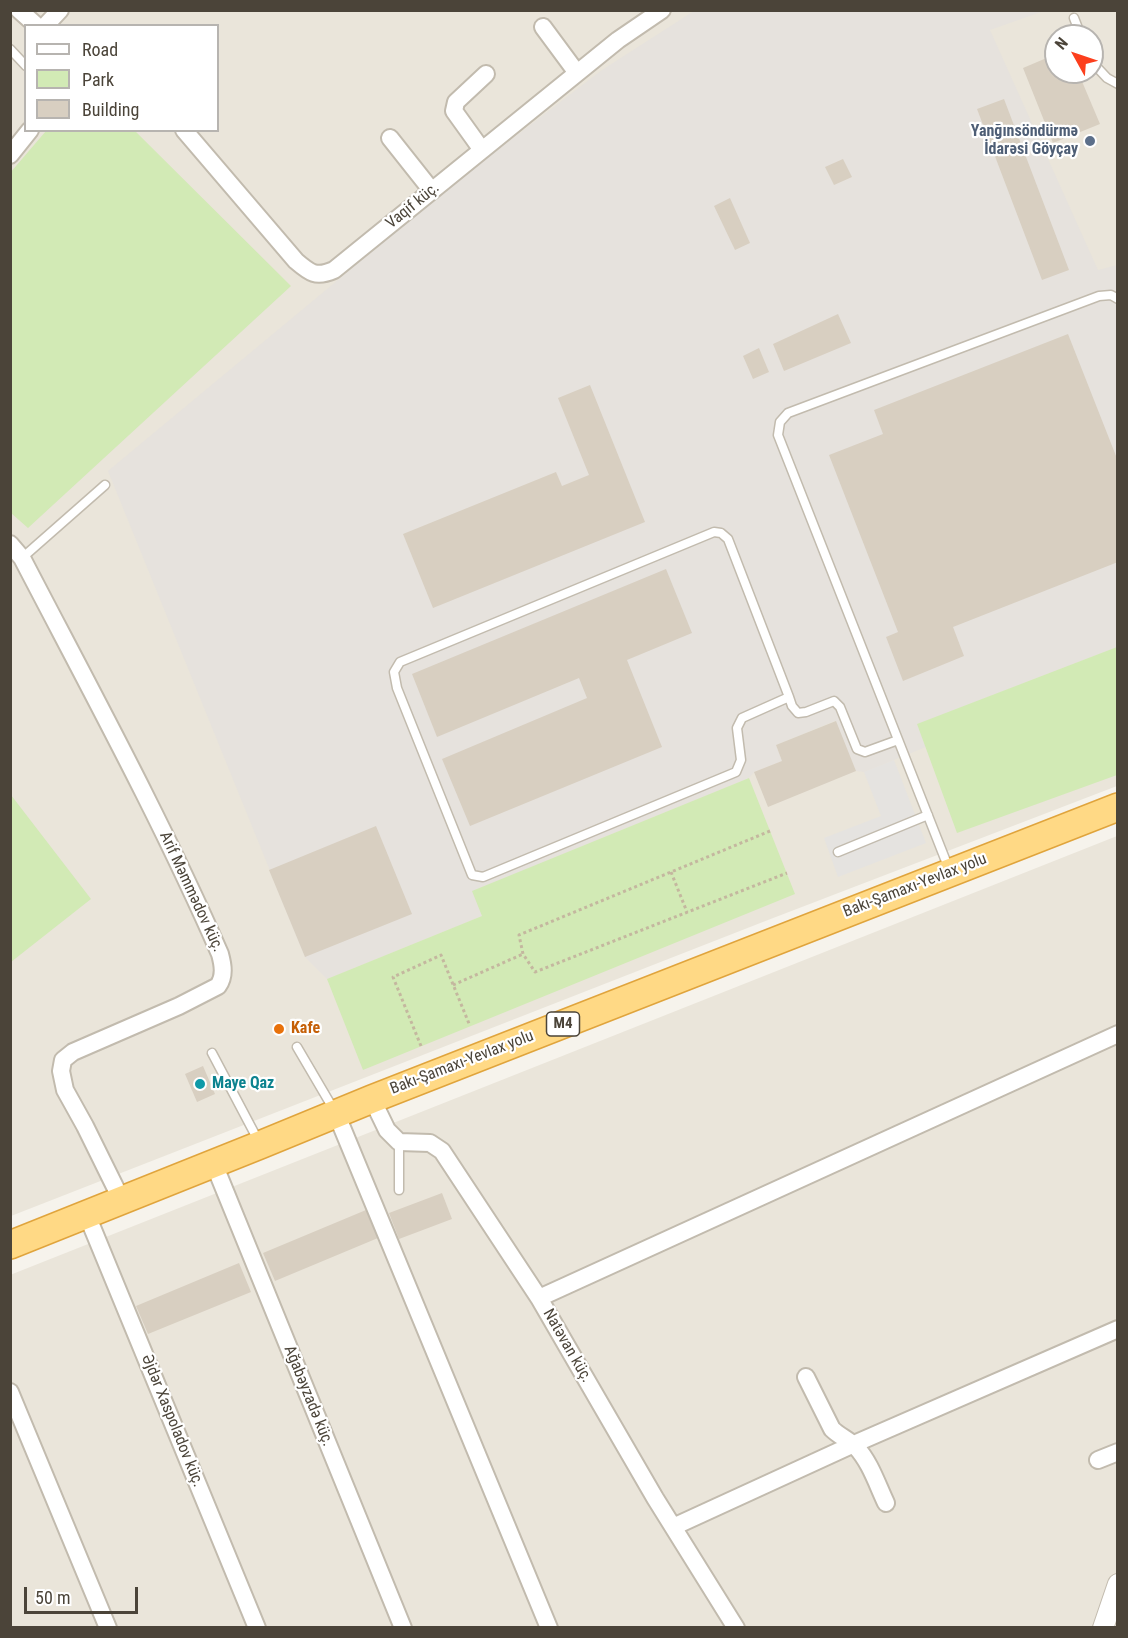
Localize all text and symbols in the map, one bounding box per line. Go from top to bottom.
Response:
legend [24,24,219,132]
north arrow [1044,24,1104,84]
text: N [1051,34,1072,53]
text: Road [82,39,118,60]
text: Park [82,69,114,90]
text: Building [82,99,139,120]
place label: Yanğınsöndürmə İdarəsi Göyçay [971,122,1078,160]
marker: Yanğınsöndürmə İdarəsi Göyçay [1083,134,1097,148]
street label: Vaqif küç. [382,179,444,233]
street label: Arif Məmmədov küç. [155,829,227,955]
street label: Bakı-Şamaxı-Yevlax yolu [841,850,989,922]
road number: M4 [546,1012,580,1036]
place label: Kafe [291,1019,320,1039]
marker: Kafe [272,1022,286,1036]
street label: Bakı-Şamaxı-Yevlax yolu [388,1027,536,1099]
place label: Maye Qaz [212,1074,274,1094]
marker: Maye Qaz [193,1077,207,1091]
street label: Natəvan küç. [538,1306,596,1386]
street label: Ağabəyzadə küç. [279,1343,337,1449]
street label: Əjdər Xaspoladov küç. [137,1352,207,1490]
scale bar [27,1575,141,1613]
text: 50 m [35,1587,70,1608]

